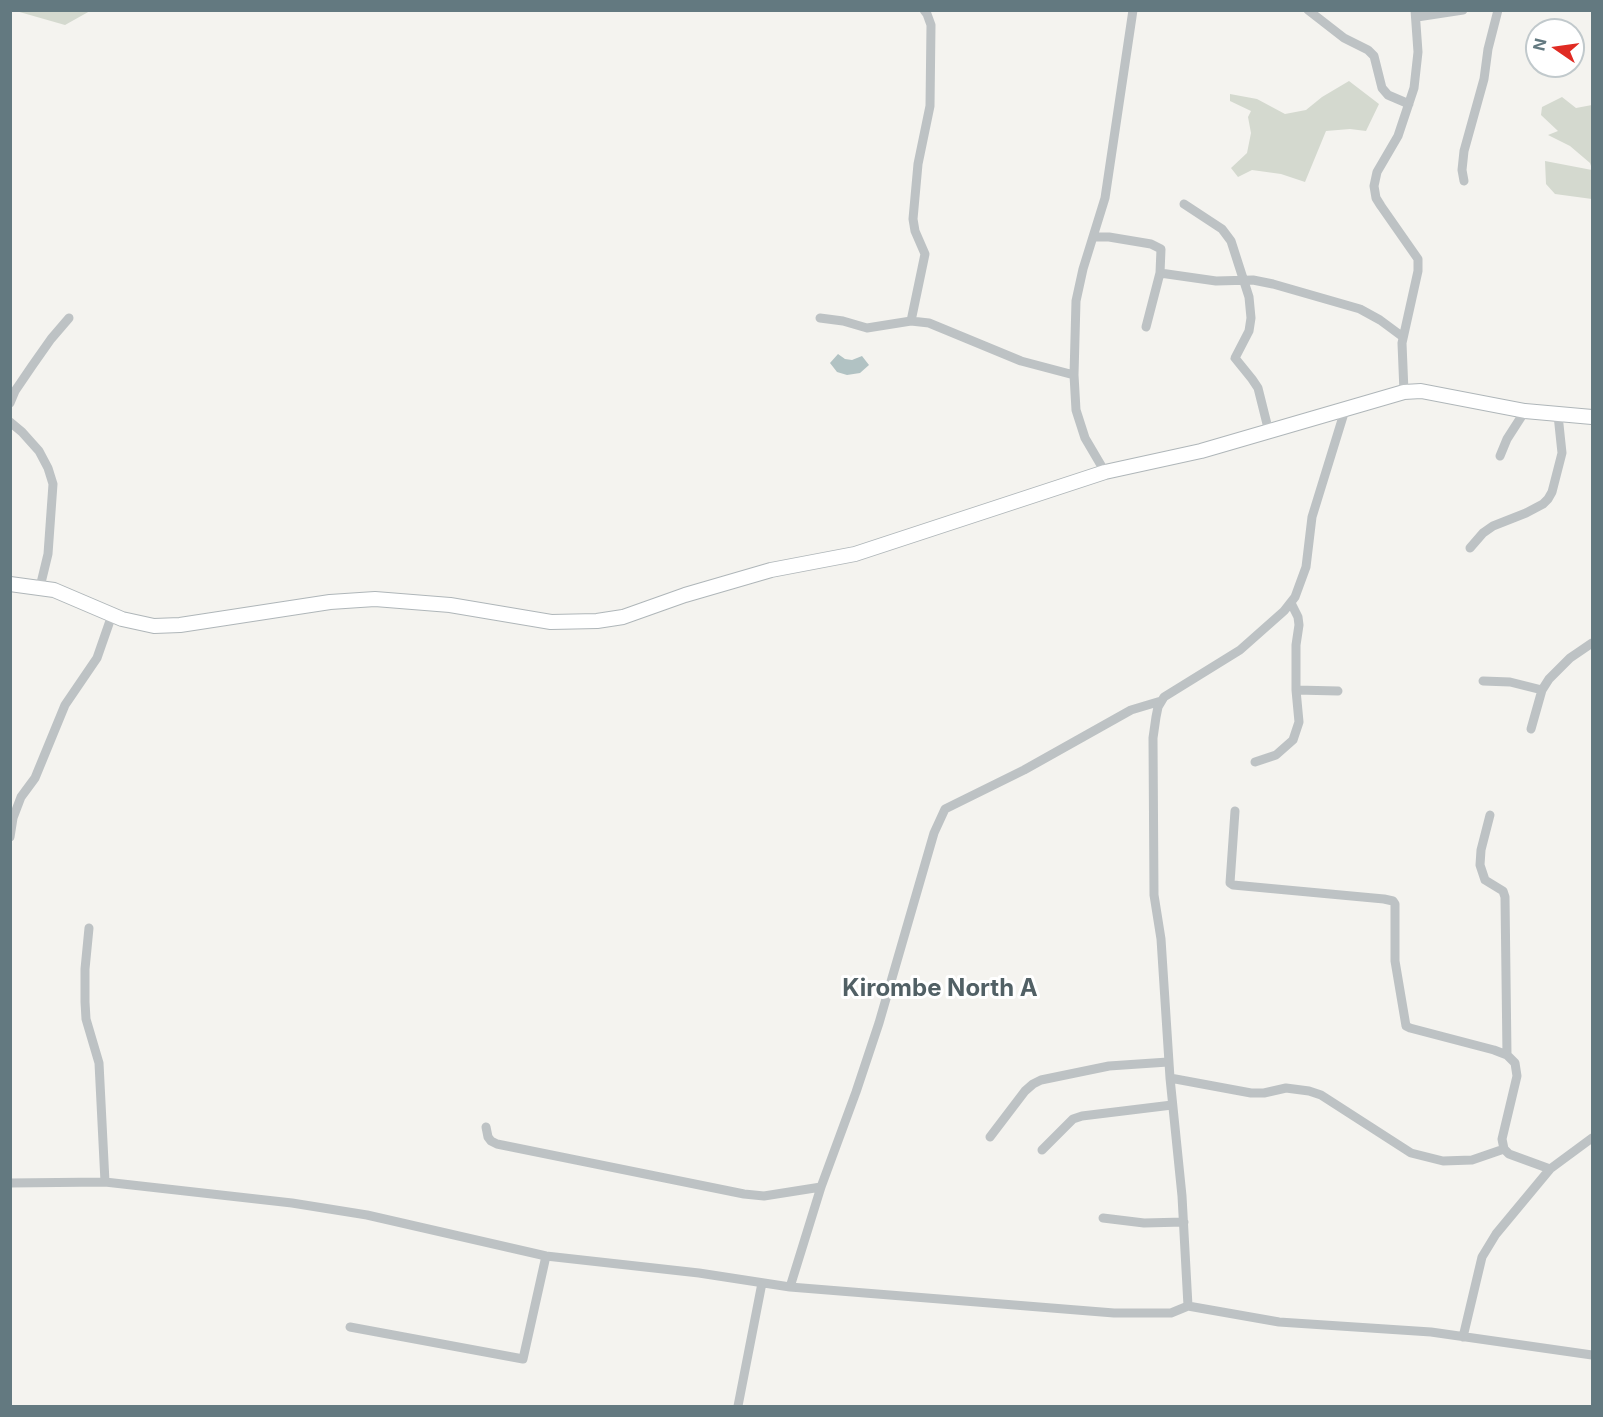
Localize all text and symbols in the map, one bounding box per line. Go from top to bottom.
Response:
north arrow [1525,18,1585,78]
text: N [1528,36,1551,53]
district label: Kirombe North A [842,975,1038,1003]

